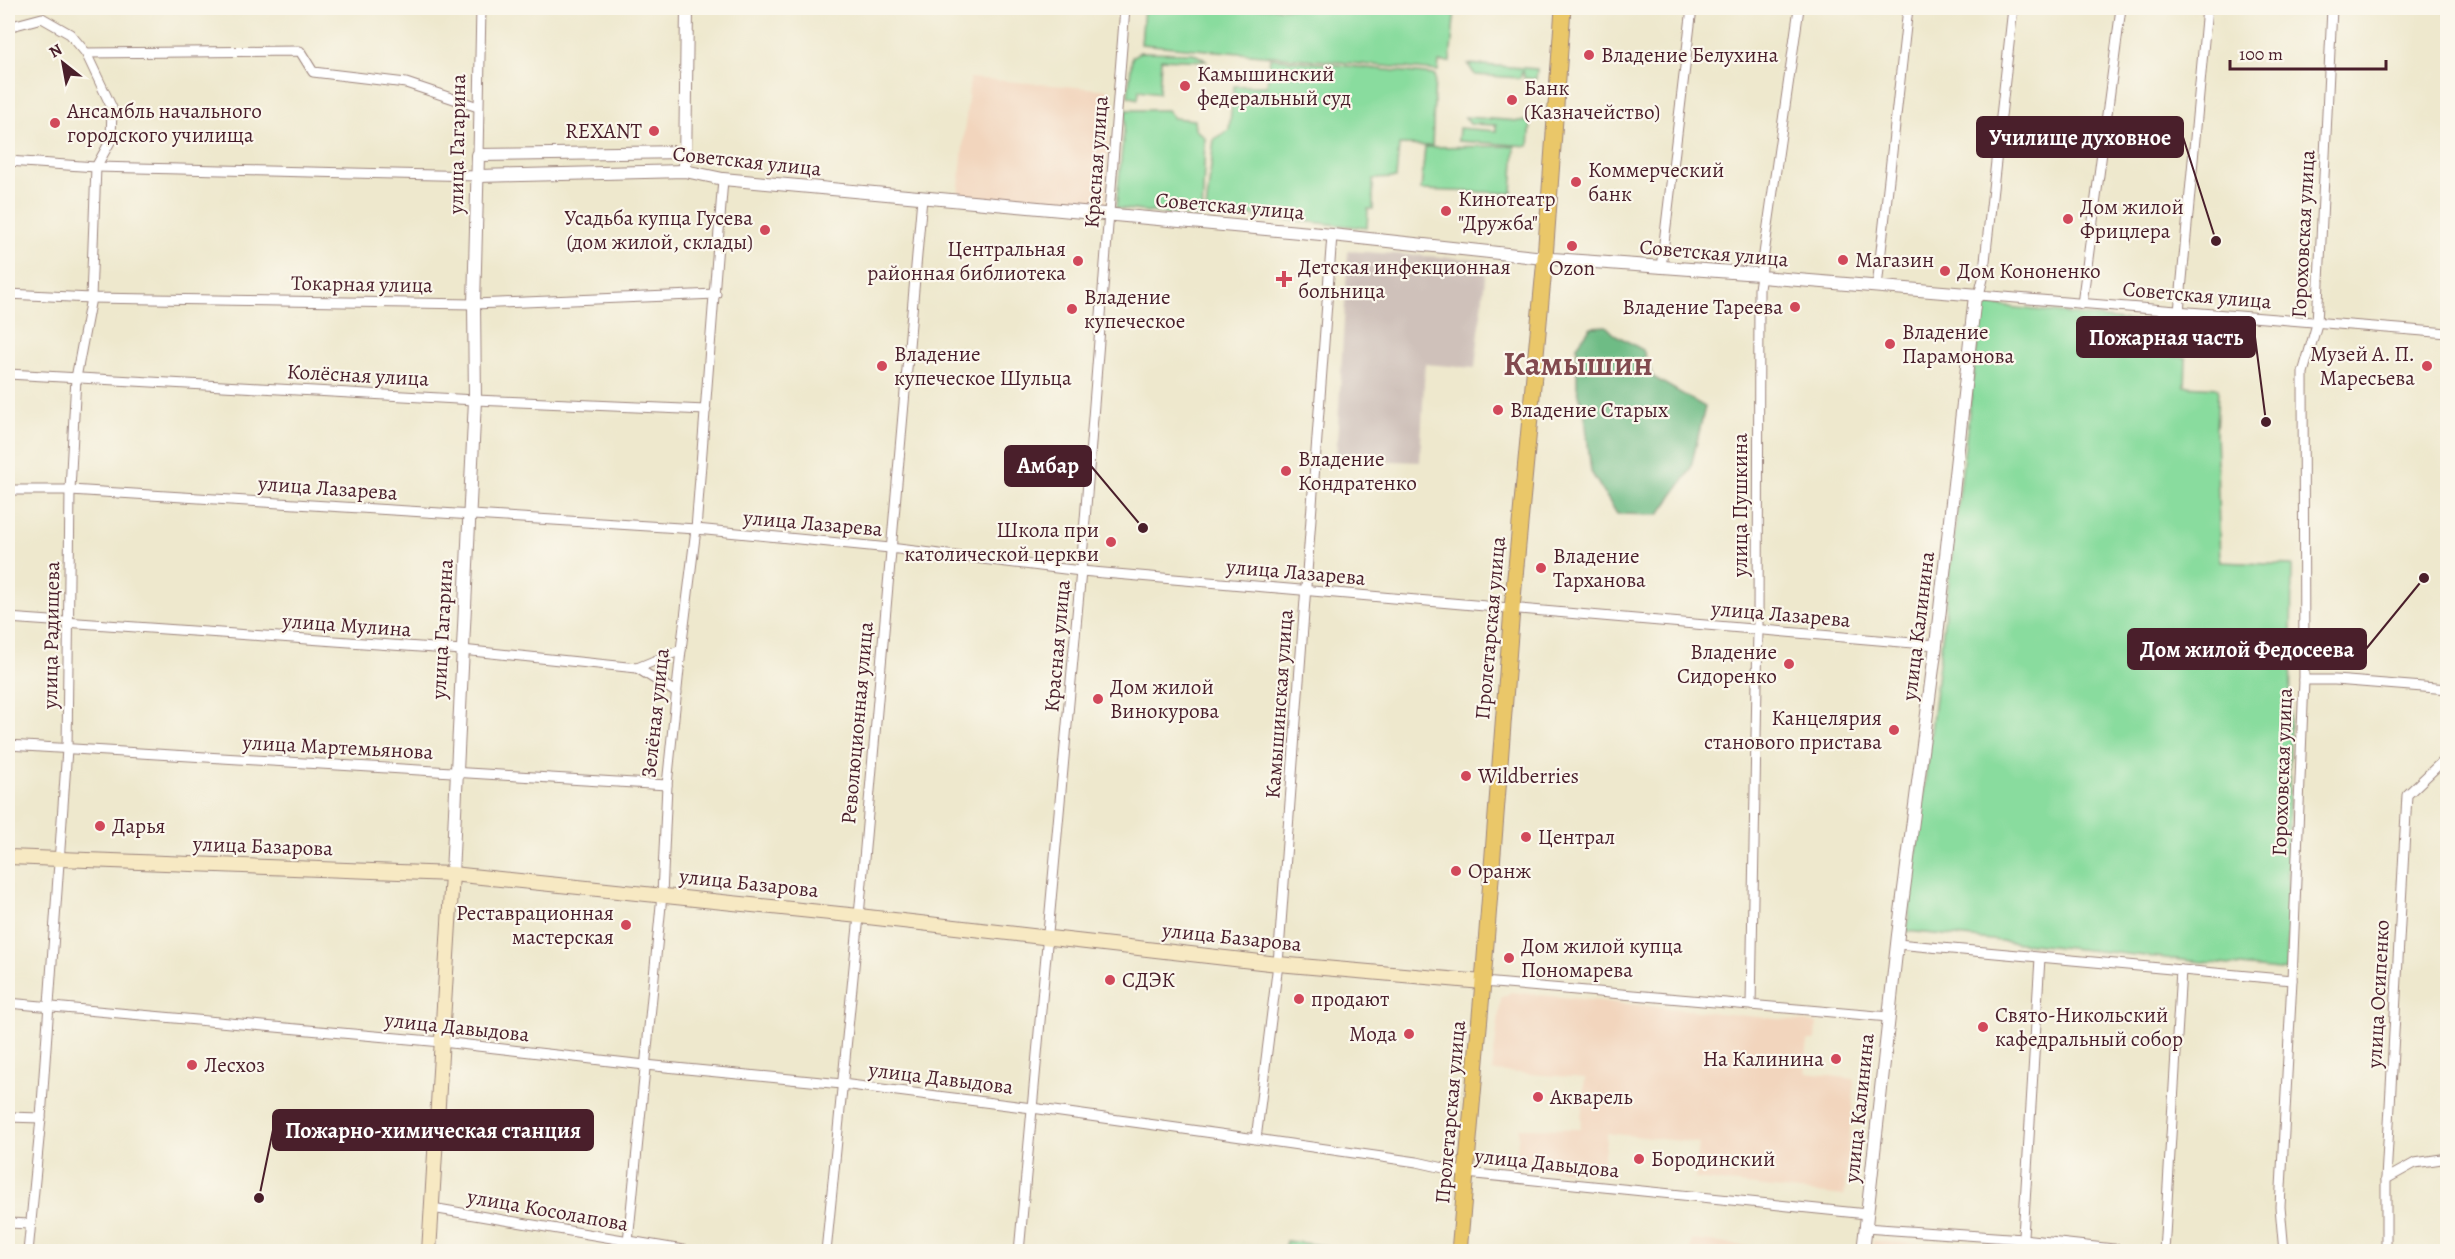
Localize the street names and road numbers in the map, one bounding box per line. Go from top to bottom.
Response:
street label: улица Гагарина [442,73,472,215]
street label: Красная улица [1077,95,1115,229]
street label: Советская улица [671,139,823,183]
street label: Гороховская улица [2285,149,2321,319]
street label: Советская улица [1154,186,1306,226]
street label: Советская улица [1638,233,1790,273]
street label: Токарная улица [291,269,433,299]
street label: Советская улица [2121,275,2273,315]
street label: Колёсная улица [286,357,430,393]
street label: улица Пушкина [1726,433,1754,578]
street label: улица Лазарева [256,469,399,507]
street label: улица Лазарева [741,503,884,543]
street label: Пролетарская улица [1468,535,1512,721]
street label: улица Калинина [1895,550,1941,703]
street label: улица Лазарева [1224,552,1367,592]
street label: улица Гагарина [424,558,460,701]
street label: улица Радищева [36,561,66,710]
street label: Красная улица [1037,578,1077,713]
street label: улица Лазарева [1709,594,1852,634]
street label: улица Мулина [281,606,413,643]
street label: Камышинская улица [1258,608,1300,800]
street label: Революционная улица [834,620,880,825]
street label: Зелёная улица [634,646,676,779]
street label: Гороховская улица [2265,687,2299,857]
street label: улица Мартемьянова [241,728,434,766]
street label: улица Базарова [192,830,334,862]
street label: улица Базарова [677,862,820,904]
street label: улица Базарова [1160,916,1303,958]
street label: улица Осипенко [2360,919,2396,1070]
street label: улица Давыдова [382,1005,531,1049]
street label: Пролетарская улица [1428,1019,1472,1205]
street label: улица Калинина [1837,1032,1881,1185]
street label: улица Давыдова [866,1055,1015,1101]
street label: улица Давыдова [1472,1141,1621,1185]
street label: улица Косолапова [464,1182,631,1238]

